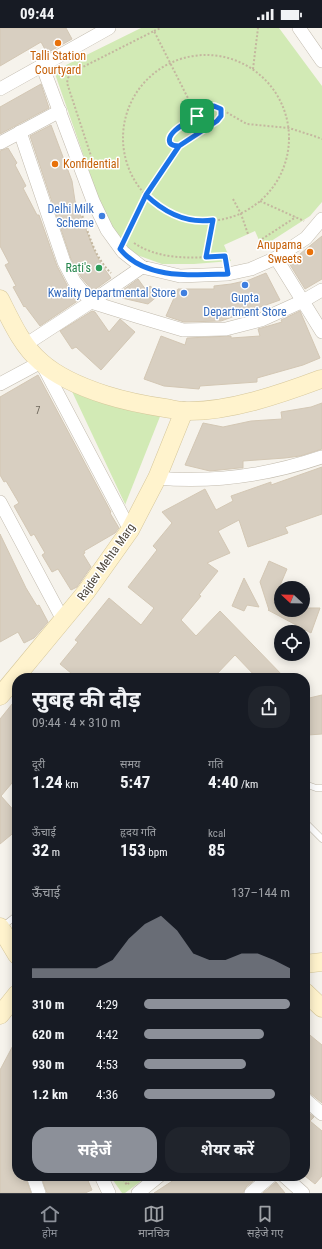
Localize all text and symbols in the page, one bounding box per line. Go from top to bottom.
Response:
text: 09:44 [20,5,54,23]
marker: Talli Station Courtyard [53,38,63,48]
place label: Talli Station Courtyard [30,49,86,77]
pin [180,99,214,133]
icon: arrive [186,105,208,127]
place label: Konfidential [63,157,119,171]
marker: Konfidential [50,159,60,169]
place label: Delhi Milk Scheme [47,202,95,230]
marker: Delhi Milk Scheme [97,211,107,221]
place label: Anupama Sweets [257,238,302,266]
marker: Anupama Sweets [305,247,315,257]
place label: Rati's [65,261,91,275]
marker: Rati's [94,263,104,273]
marker: Gupta Department Store [240,280,250,290]
place label: Kwality Departmental Store [48,286,176,300]
marker: Kwality Departmental Store [179,288,189,298]
place label: Gupta Department Store [203,291,287,319]
house number: 7 [36,405,41,416]
street label: Rajdev Mehta Marg [74,521,138,603]
north arrow [274,581,310,617]
map controls [274,581,310,661]
button: locate [274,625,310,661]
button: share [248,686,290,728]
text: सुबह की दौड़ [32,687,141,712]
text: 09:44 · 4 × 310 m [32,715,120,730]
text: दूरी [32,758,45,771]
text: समय [120,758,140,771]
text: गति [208,758,223,771]
text: 1.24 [32,772,63,792]
text: 5:47 [120,772,150,792]
text: 4:40 [208,772,238,792]
text: km [63,778,78,791]
text: /km [238,778,258,791]
text: ऊँचाई [32,826,56,839]
text: हृदय गति [120,826,156,839]
text: kcal [208,827,226,840]
text: 32 [32,840,49,860]
text: 153 [120,840,146,860]
text: 85 [208,840,225,860]
text: m [49,846,60,859]
text: bpm [146,846,167,859]
text: ऊँचाई [32,885,60,900]
text: 137–144 m [231,885,290,900]
text: 310 m [32,997,64,1012]
text: 4:29 [96,997,118,1012]
text: 620 m [32,1027,64,1042]
text: 4:42 [96,1027,118,1042]
text: 930 m [32,1057,64,1072]
text: 4:53 [96,1057,118,1072]
text: 1.2 km [32,1087,68,1102]
text: 4:36 [96,1087,118,1102]
button: सहेजें [32,1127,157,1173]
button: शेयर करें [165,1127,290,1173]
tab: होम [39,1203,61,1241]
tab: मानचित्र [138,1203,170,1241]
tab: सहेजे गए [247,1203,283,1241]

